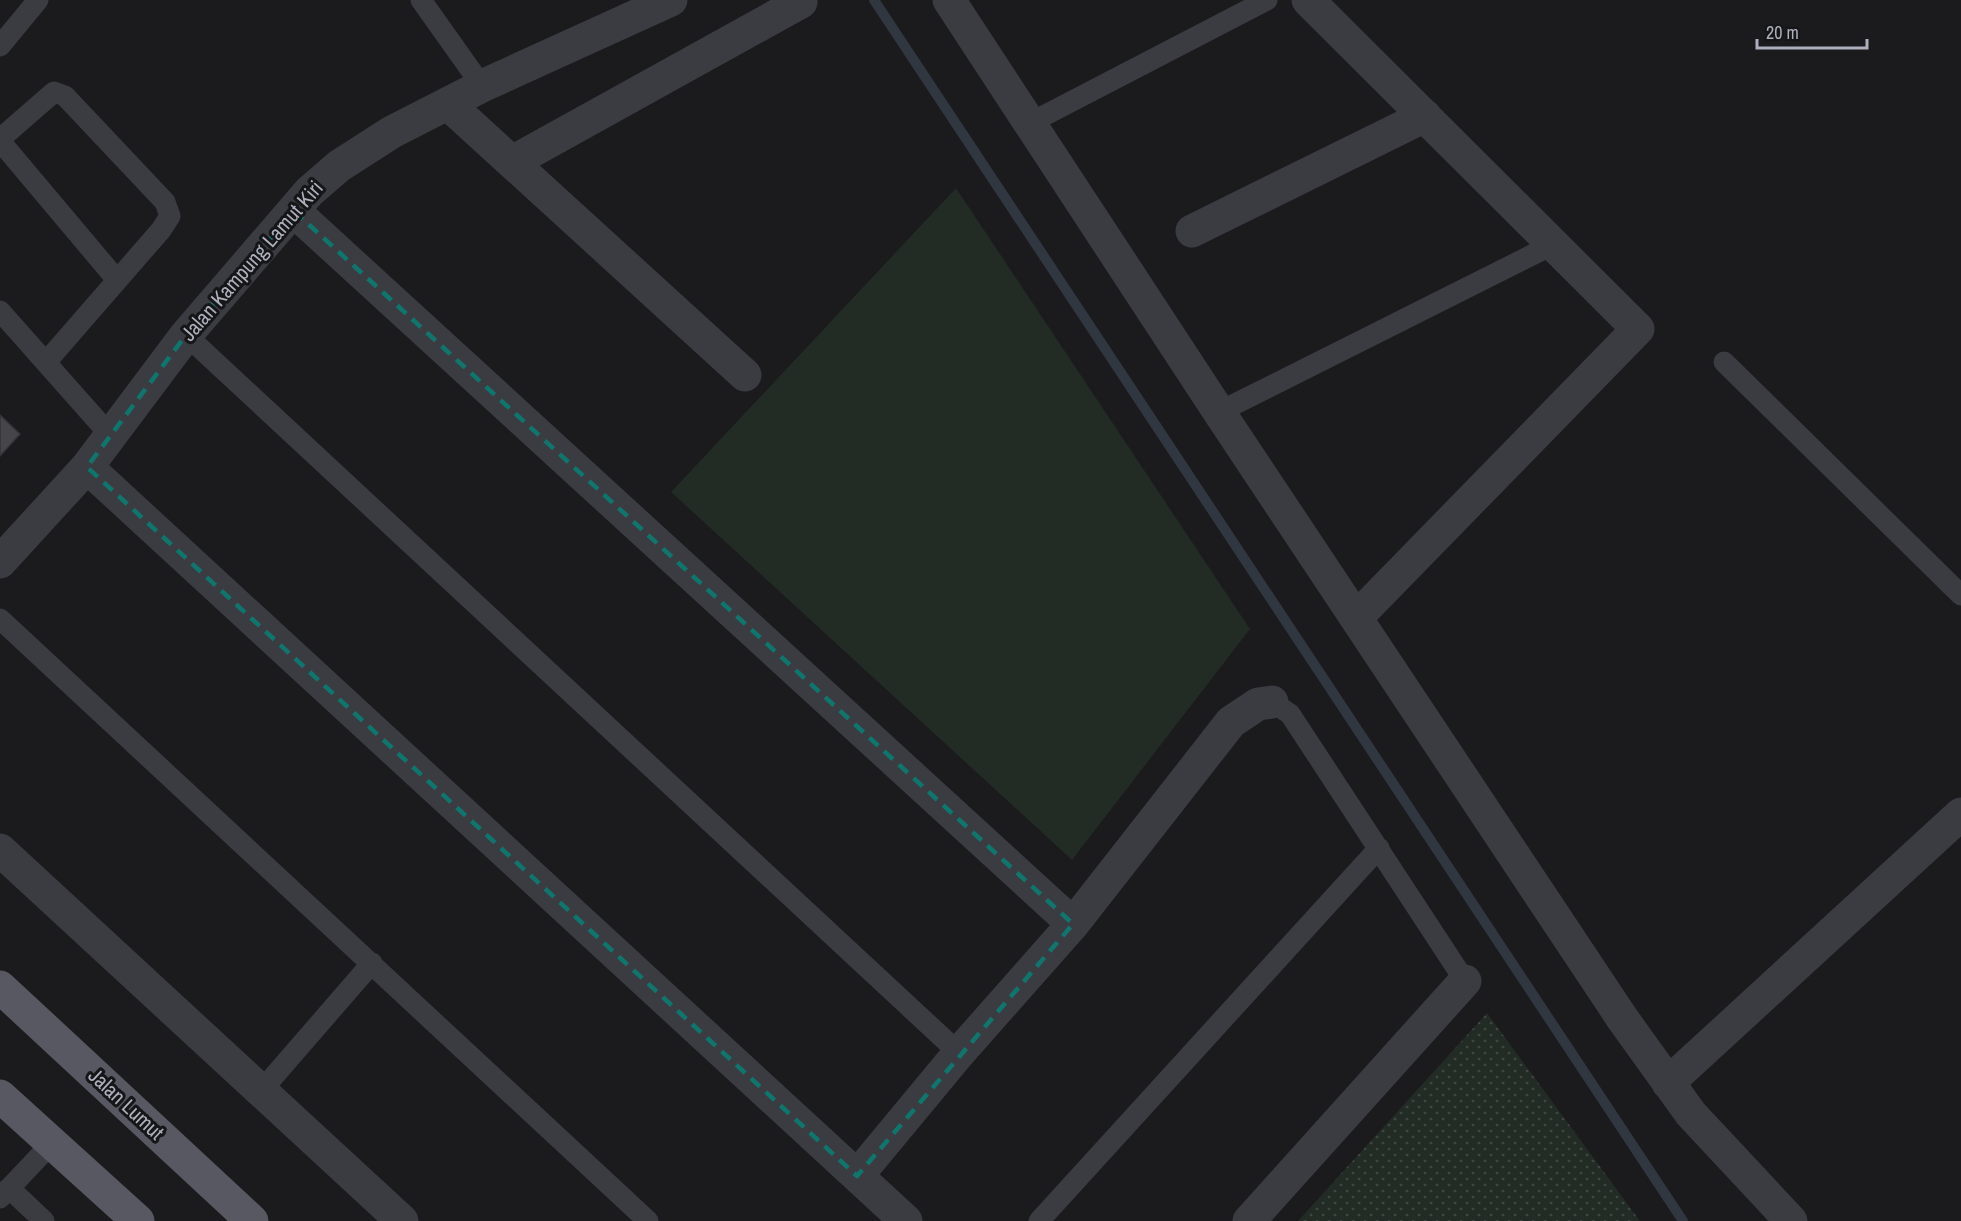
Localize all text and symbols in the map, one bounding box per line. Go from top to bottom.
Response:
scale bar [1757,12,1866,50]
text: 20 m [1766,20,1799,45]
street label: Jalan Kampung Lamut Kiri [174,174,329,347]
street label: Jalan Lumut [82,1061,171,1146]

